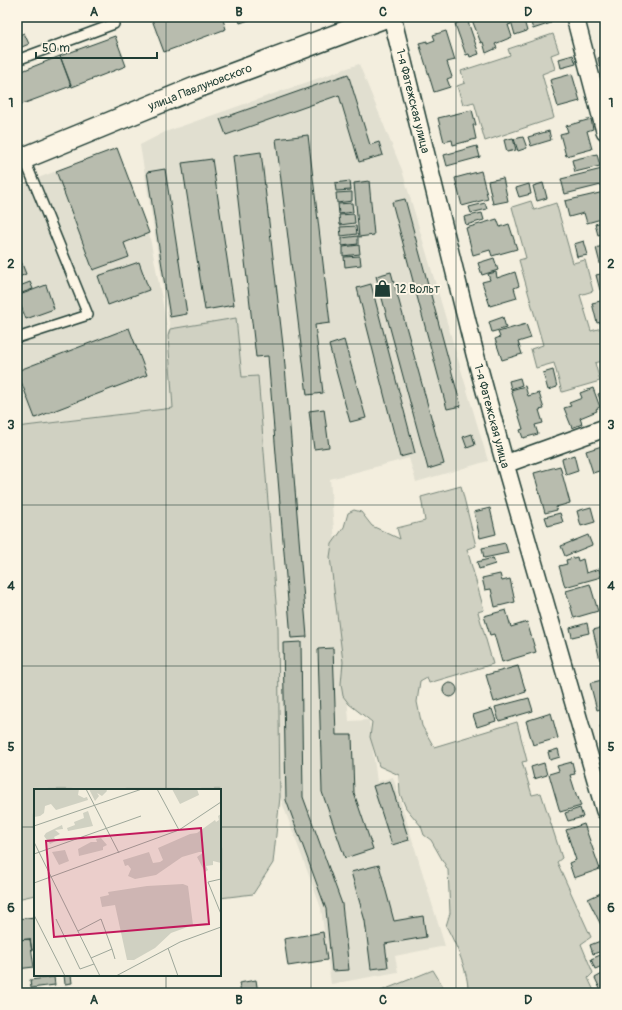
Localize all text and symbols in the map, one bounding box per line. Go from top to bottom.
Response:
text: A [90,4,99,20]
text: B [235,4,243,20]
text: C [379,4,387,20]
text: D [524,4,532,20]
scale bar [36,34,157,60]
text: 50 m [42,41,70,56]
street label: 1-я Фатежская улица [392,47,433,155]
street label: улица Павлуновского [145,61,255,115]
text: 1 [8,95,14,111]
text: 1 [608,95,614,111]
text: 2 [7,256,15,272]
text: 2 [607,256,615,272]
shop icon: 12 Вольт [372,279,392,299]
place label: 12 Вольт [395,282,440,297]
street label: 1-я Фатежская улица [470,362,513,470]
text: 3 [7,417,15,433]
text: 3 [607,417,615,433]
text: 4 [7,578,15,594]
text: 4 [607,578,615,594]
text: 5 [7,739,15,755]
text: 5 [607,739,615,755]
inset map [34,789,221,976]
text: 6 [7,900,15,916]
text: 6 [607,900,615,916]
text: A [90,992,99,1008]
text: B [235,992,243,1008]
text: C [379,992,387,1008]
text: D [524,992,532,1008]

